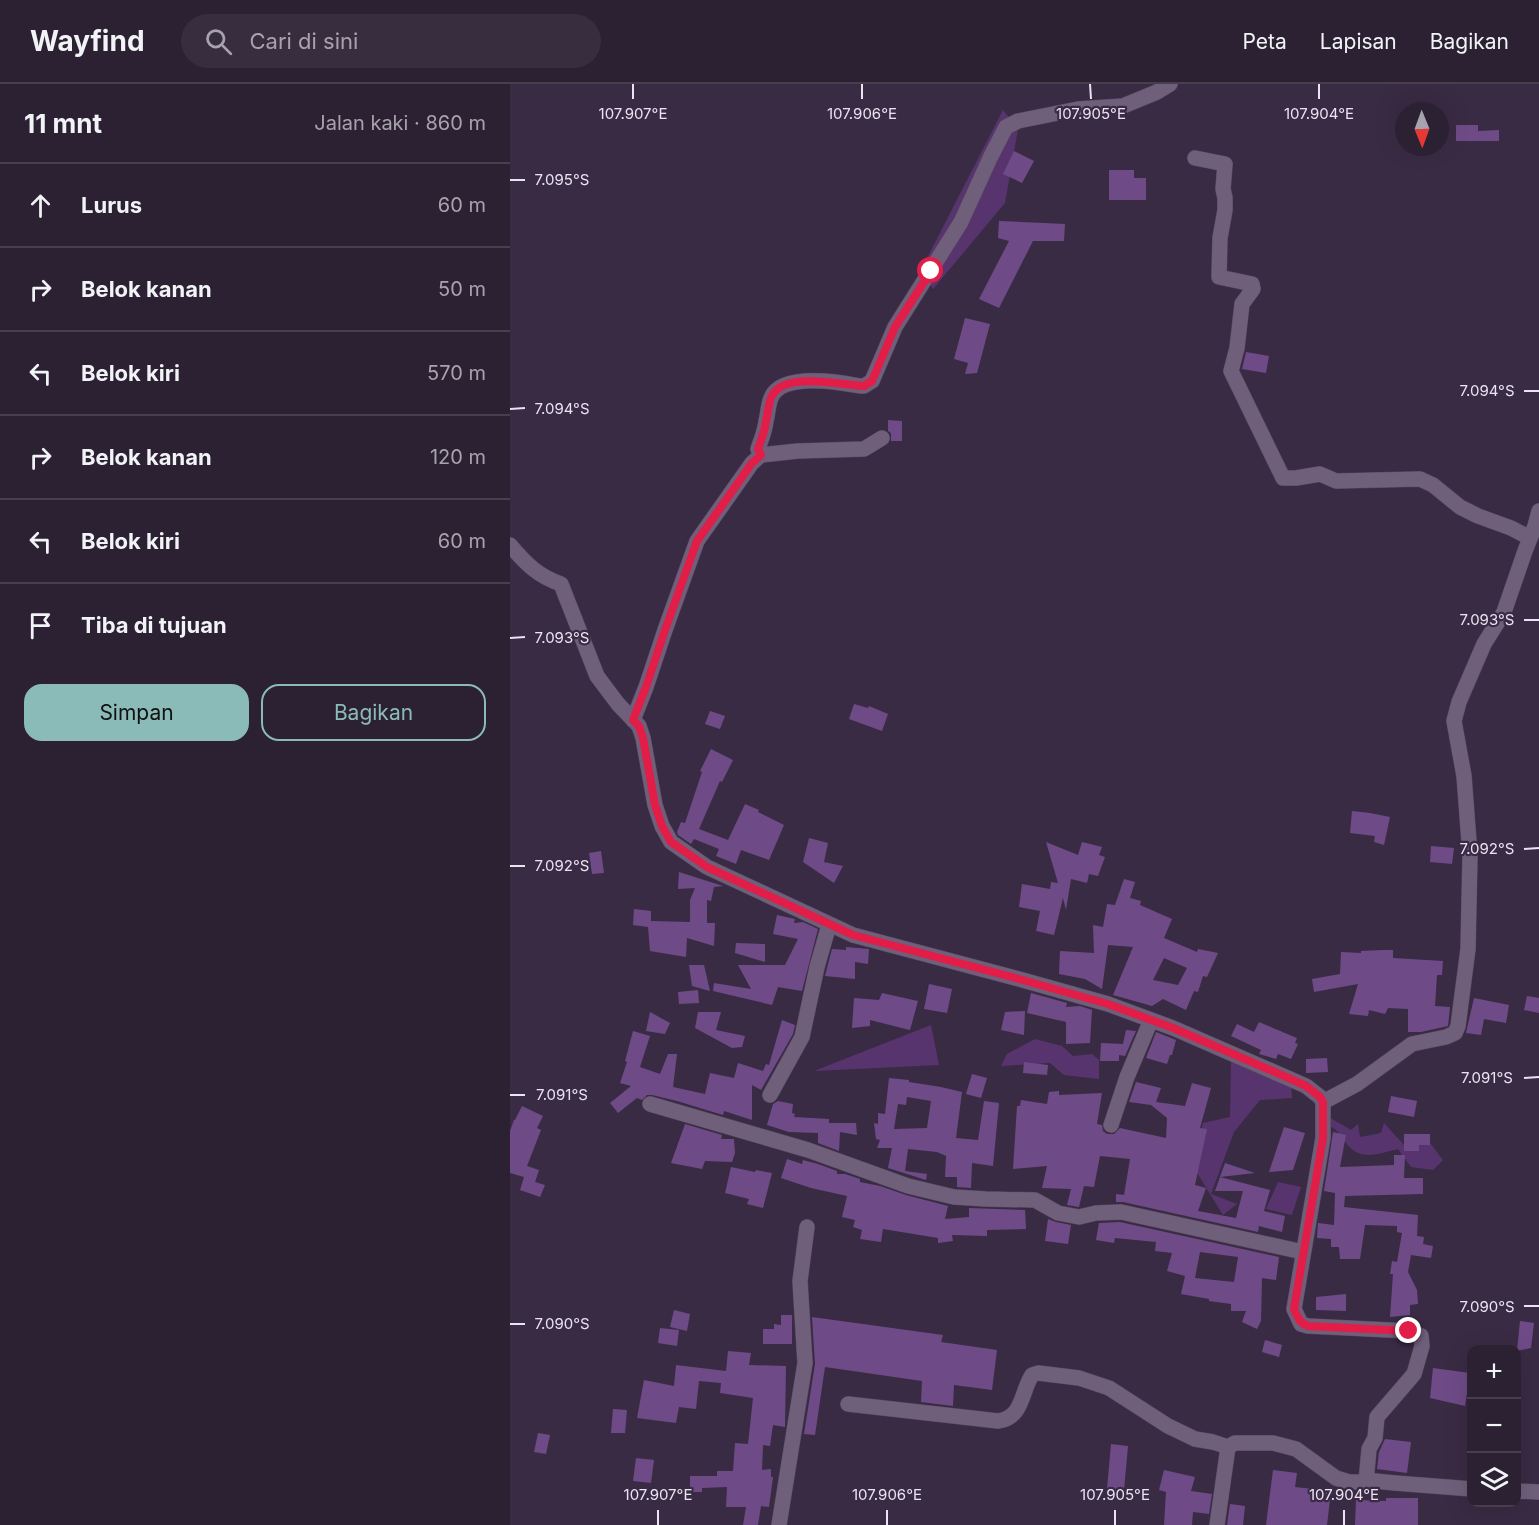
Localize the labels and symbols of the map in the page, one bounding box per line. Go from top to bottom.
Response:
north arrow [1395,102,1449,156]
text: 107.907°E [599,104,667,123]
text: 107.906°E [827,104,897,123]
text: 107.905°E [1056,104,1126,123]
text: 107.904°E [1284,104,1354,123]
text: 7.095°S [535,170,589,189]
route start [917,257,943,283]
text: 7.094°S [1459,381,1515,400]
text: 7.094°S [534,399,590,418]
text: 7.093°S [1460,610,1514,629]
text: 7.093°S [535,628,589,647]
text: 7.092°S [1460,839,1514,858]
text: 7.092°S [535,856,589,875]
text: 7.091°S [1461,1068,1513,1087]
text: 7.091°S [536,1085,588,1104]
text: 7.090°S [1459,1297,1515,1316]
text: 7.090°S [534,1314,590,1333]
route end [1395,1317,1421,1343]
text: 107.907°E [624,1485,692,1504]
text: 107.906°E [852,1485,922,1504]
text: 107.905°E [1080,1485,1150,1504]
text: 107.904°E [1309,1485,1379,1504]

